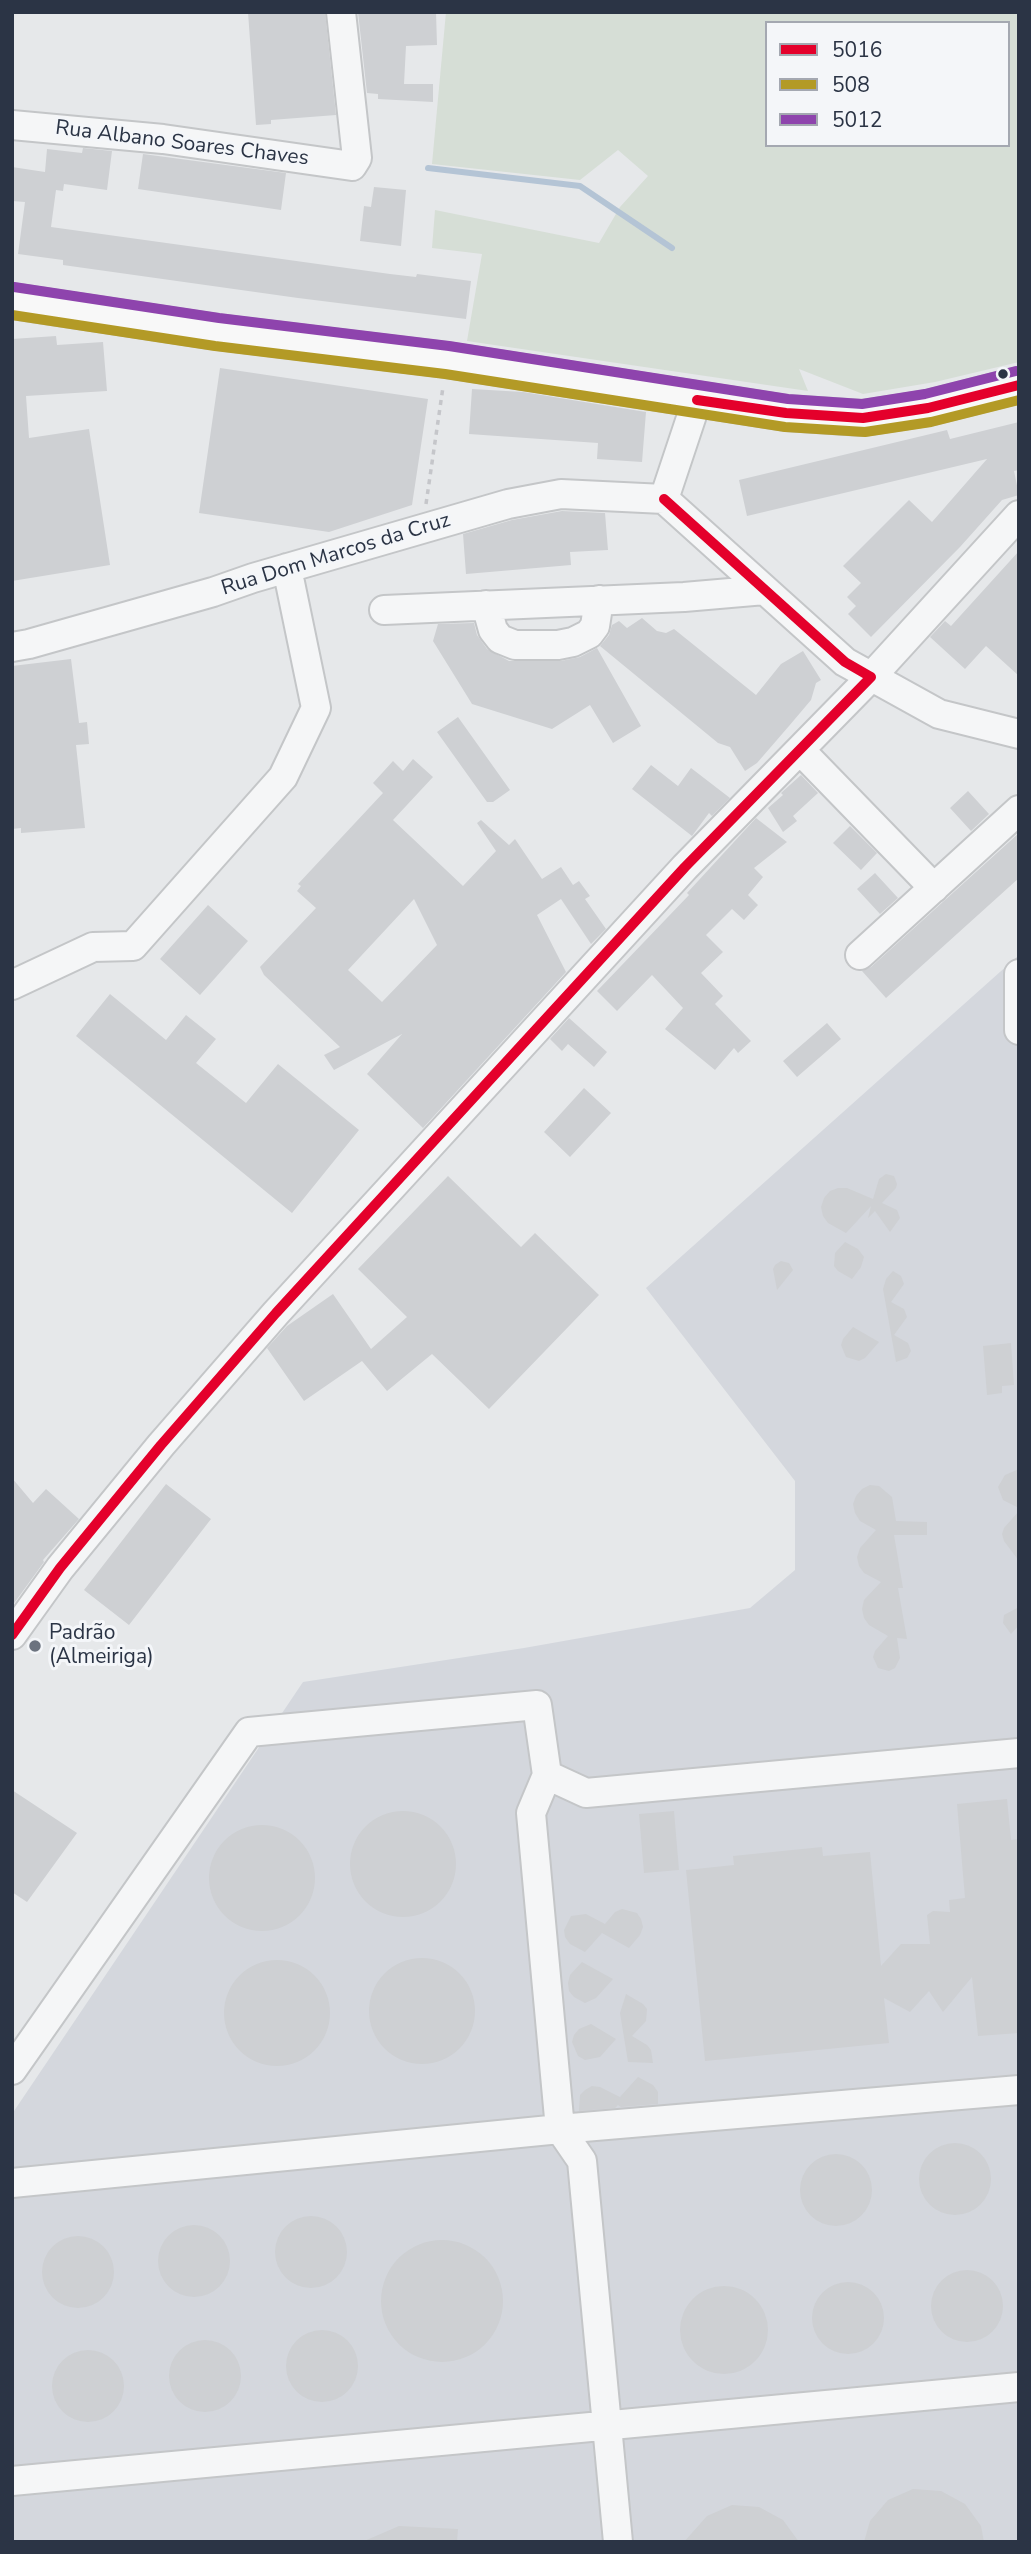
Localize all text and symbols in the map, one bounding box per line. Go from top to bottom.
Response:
legend [765,21,1010,147]
text: 5016 [832,36,882,64]
text: 508 [832,71,870,99]
text: 5012 [832,106,882,134]
street label: Rua Albano Soares Chaves [54,116,310,172]
unlabelled marker [996,367,1010,381]
street label: Rua Dom Marcos da Cruz [218,508,454,602]
place label: Padrão (Almeiriga) [49,1621,154,1671]
marker: Padrão (Almeiriga) [27,1638,43,1654]

